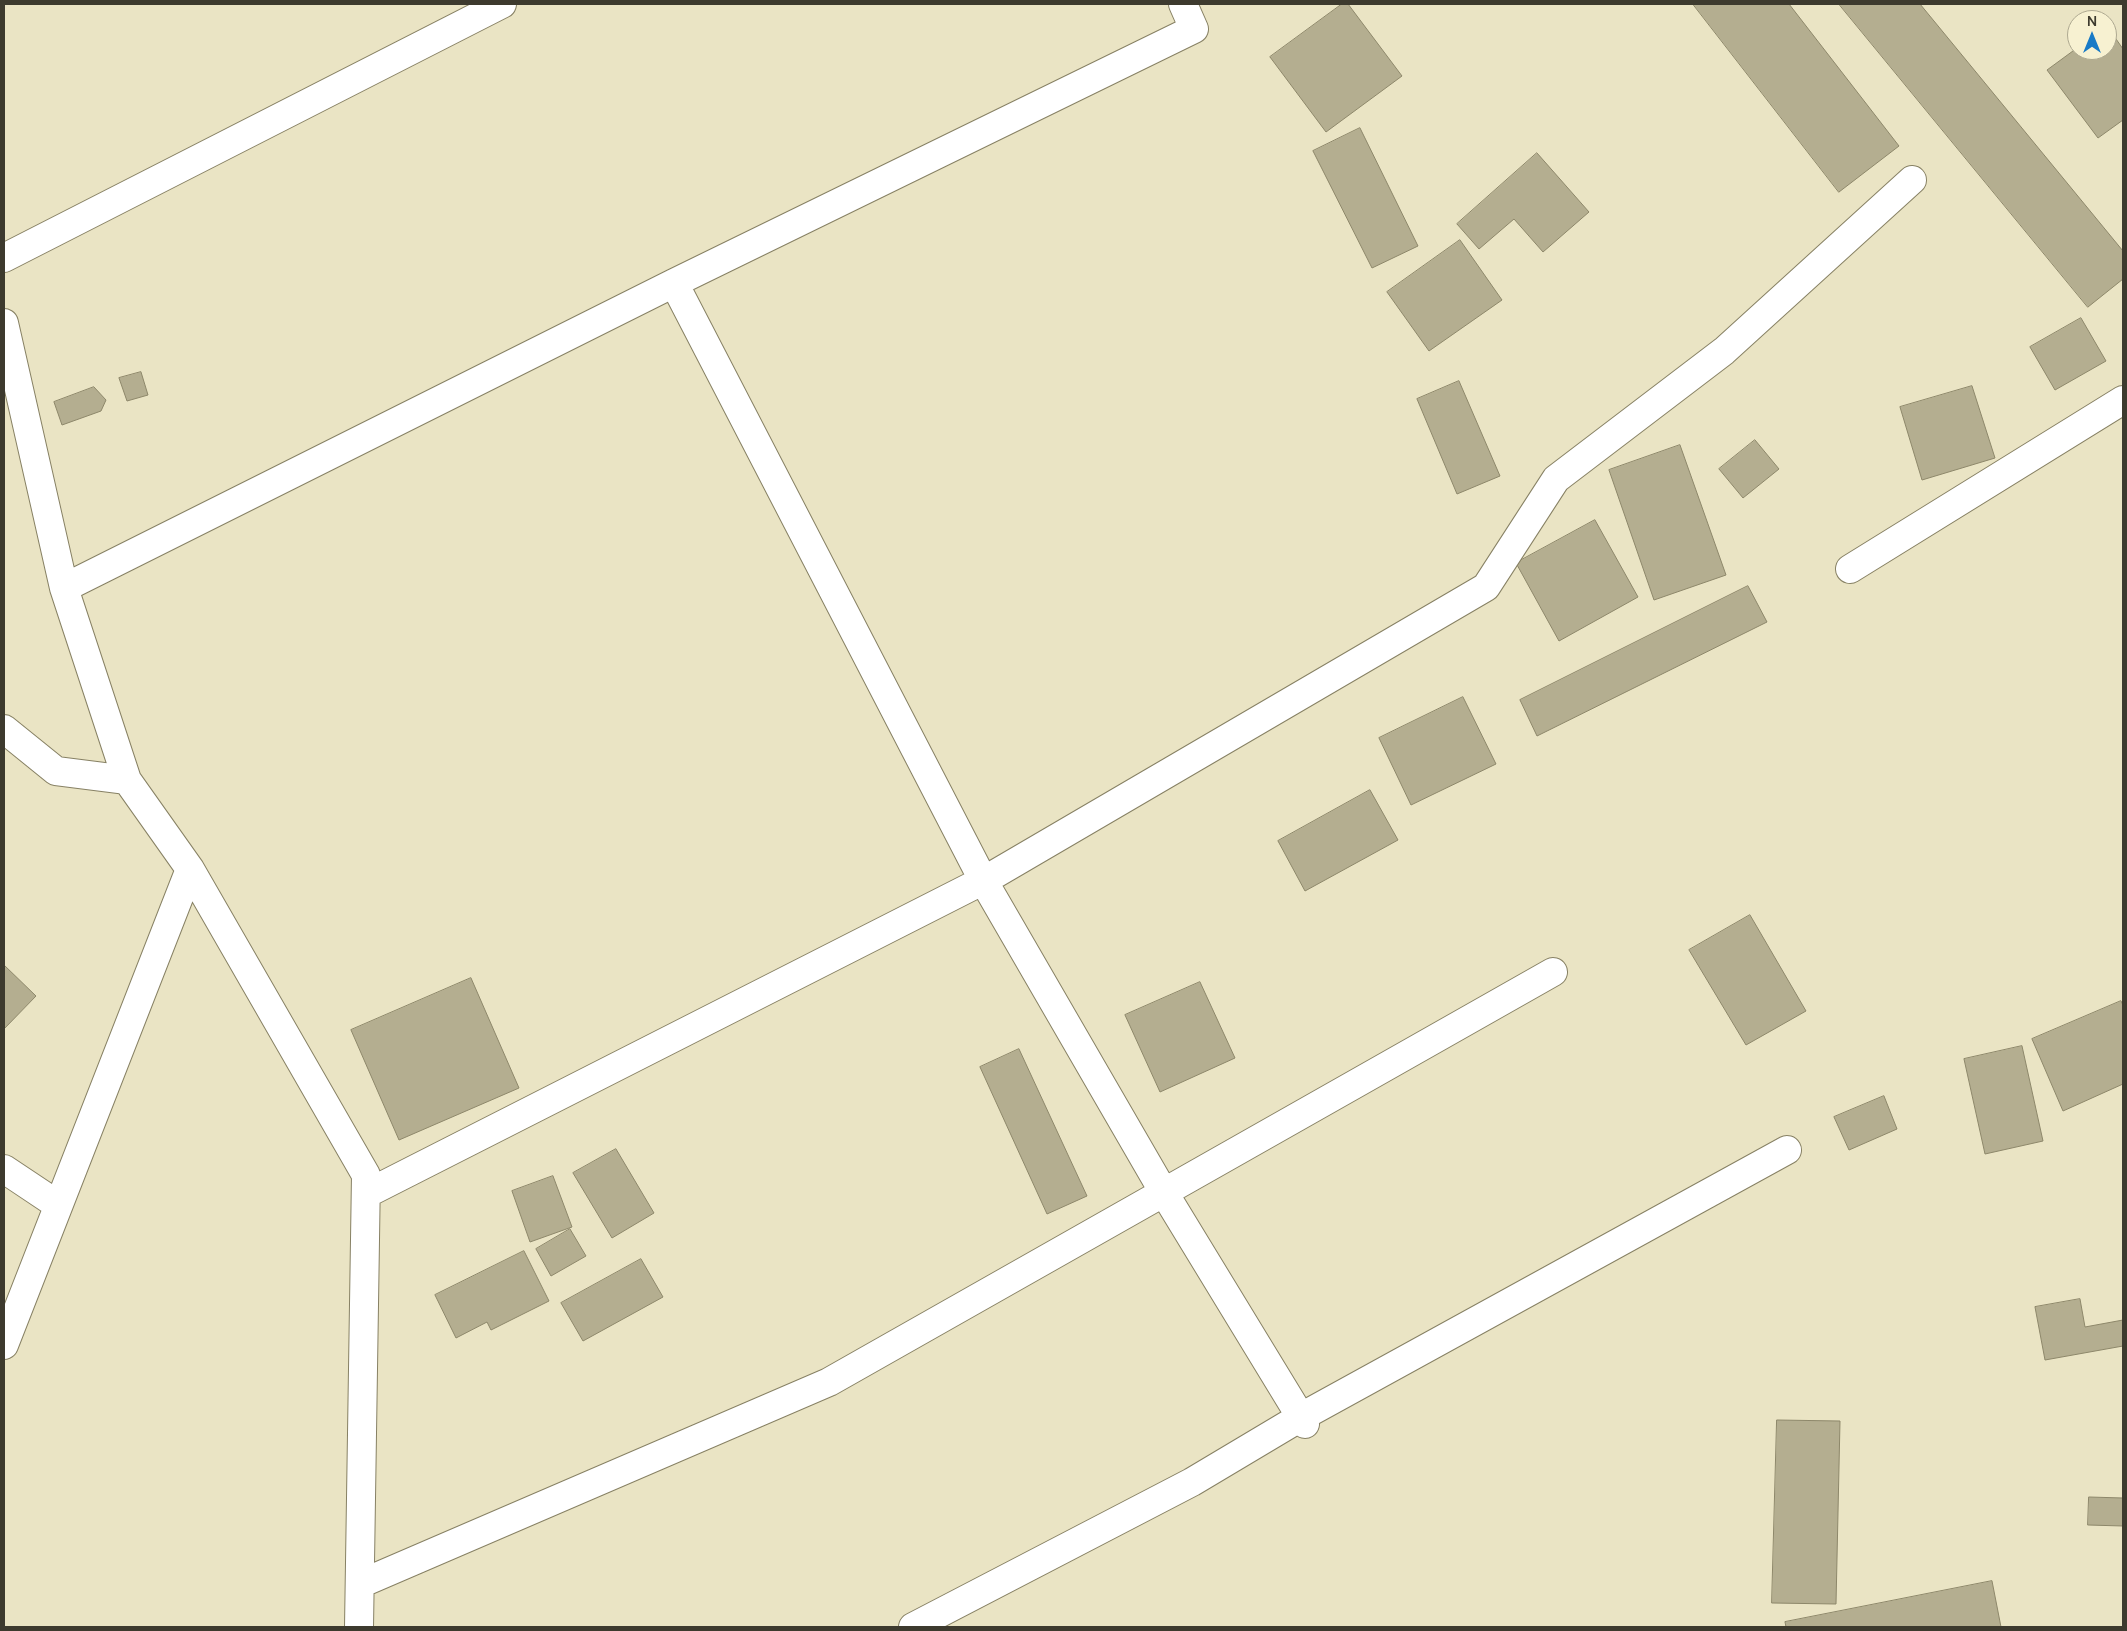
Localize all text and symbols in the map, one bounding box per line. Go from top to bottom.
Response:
north arrow [2067,10,2117,60]
text: N [2087,11,2097,30]

